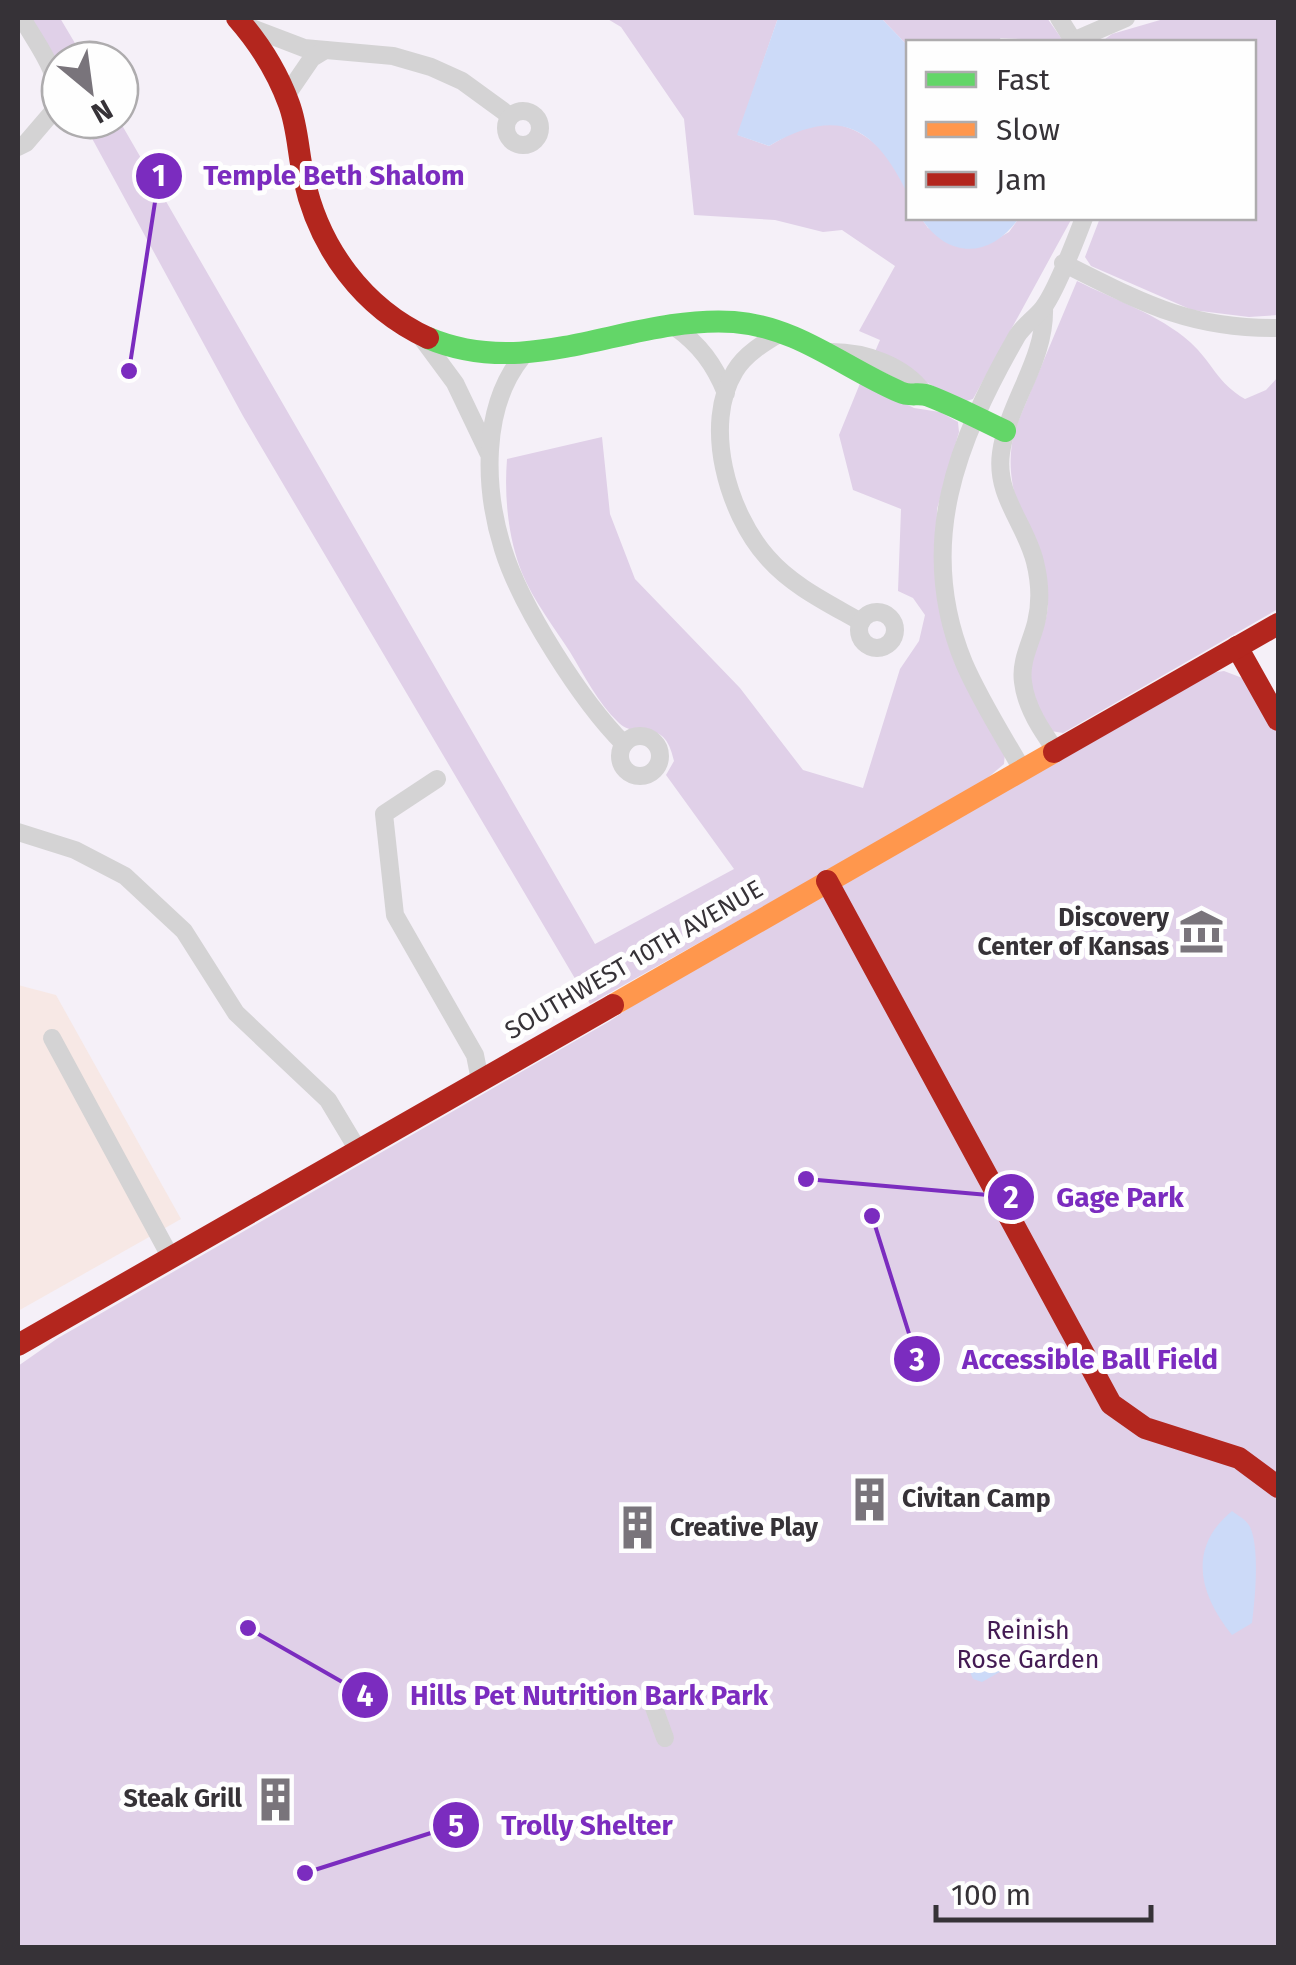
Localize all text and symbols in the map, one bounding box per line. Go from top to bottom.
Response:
north arrow [40,40,140,140]
legend [906,40,1256,220]
text: Fast [996,62,1050,98]
text: N [86,92,118,130]
text: Slow [996,112,1060,148]
callout: Temple Beth Shalom [134,147,485,205]
text: 1 [152,158,166,194]
text: Temple Beth Shalom [203,159,465,192]
text: Jam [996,162,1047,198]
street label: SOUTHWEST 10TH AVENUE [500,874,768,1046]
place label: Discovery Center of Kansas [977,903,1170,962]
museum icon: Discovery Center of Kansas [1178,908,1226,956]
callout: Gage Park [986,1168,1203,1226]
text: 2 [1003,1180,1019,1216]
text: Gage Park [1056,1181,1184,1214]
callout: Accessible Ball Field [892,1330,1238,1388]
text: 3 [908,1342,925,1378]
text: Accessible Ball Field [961,1343,1218,1376]
building icon: Civitan Camp [845,1475,893,1523]
place label: Civitan Camp [902,1484,1051,1514]
building icon: Creative Play [613,1504,661,1552]
place label: Creative Play [670,1513,819,1543]
park label: Reinish Rose Garden [957,1616,1099,1675]
callout: Hills Pet Nutrition Bark Park [340,1666,788,1724]
text: 4 [357,1678,374,1714]
text: Hills Pet Nutrition Bark Park [410,1679,768,1712]
building icon: Steak Grill [251,1775,299,1823]
place label: Steak Grill [123,1784,243,1814]
callout: Trolly Shelter [431,1796,693,1854]
text: 5 [448,1808,464,1844]
text: Trolly Shelter [501,1809,673,1842]
scale bar [936,1860,1151,1922]
text: 100 m [951,1877,1031,1913]

